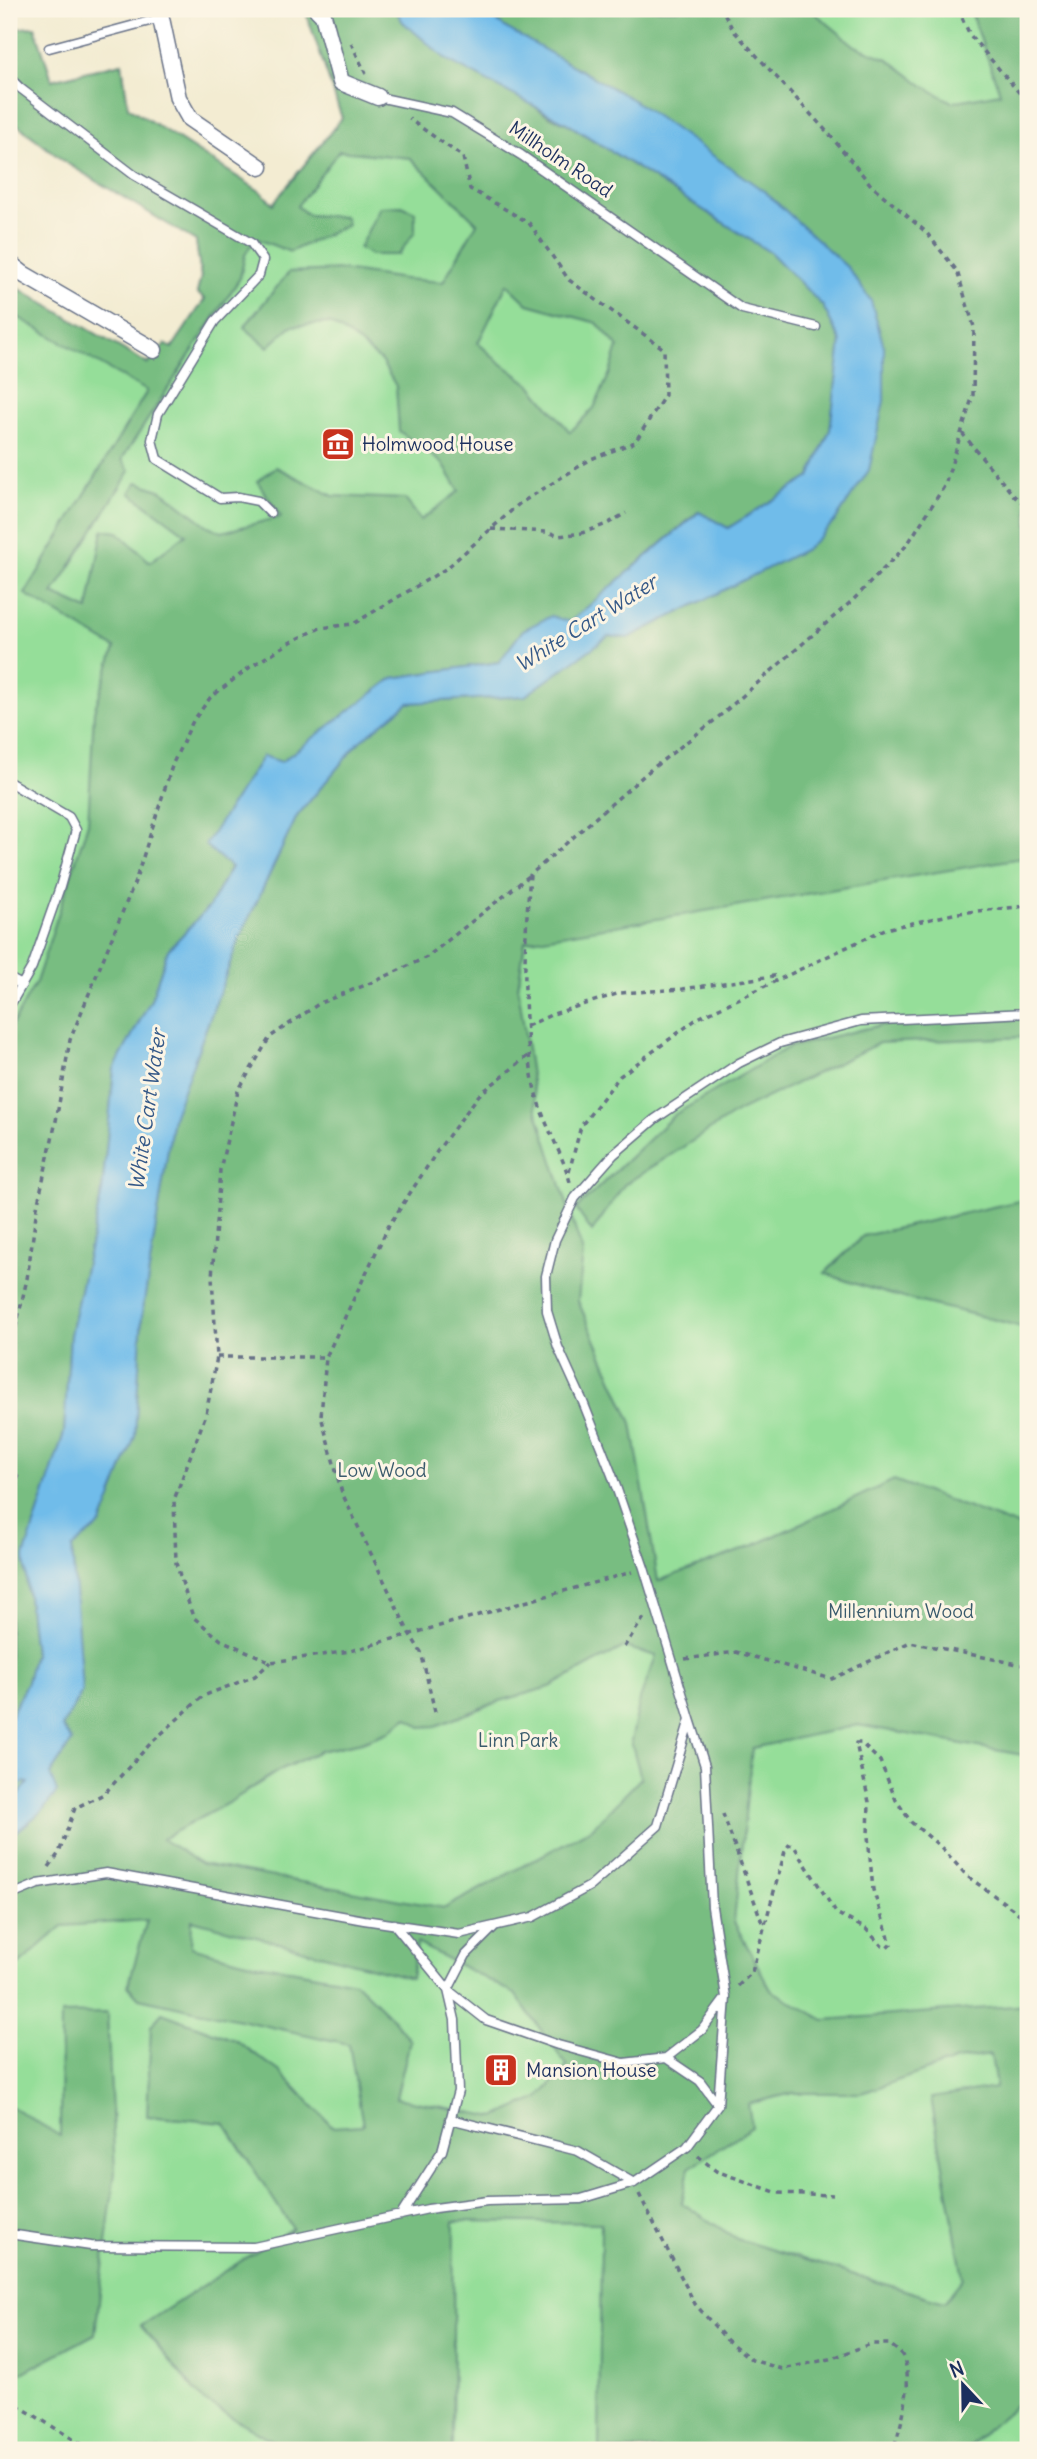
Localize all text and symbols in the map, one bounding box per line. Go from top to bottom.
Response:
street label: Millholm Road [505,116,617,202]
museum icon: Holmwood House [319,425,357,463]
place label: Holmwood House [362,432,513,456]
water label: White Cart Water [510,567,664,678]
water label: White Cart Water [122,1025,172,1192]
park label: Low Wood [337,1458,427,1482]
park label: Millennium Wood [828,1599,974,1623]
park label: Linn Park [478,1728,558,1752]
building icon: Mansion House [482,2051,520,2089]
place label: Mansion House [526,2058,657,2082]
north arrow [928,2350,998,2420]
text: N [946,2356,967,2383]

